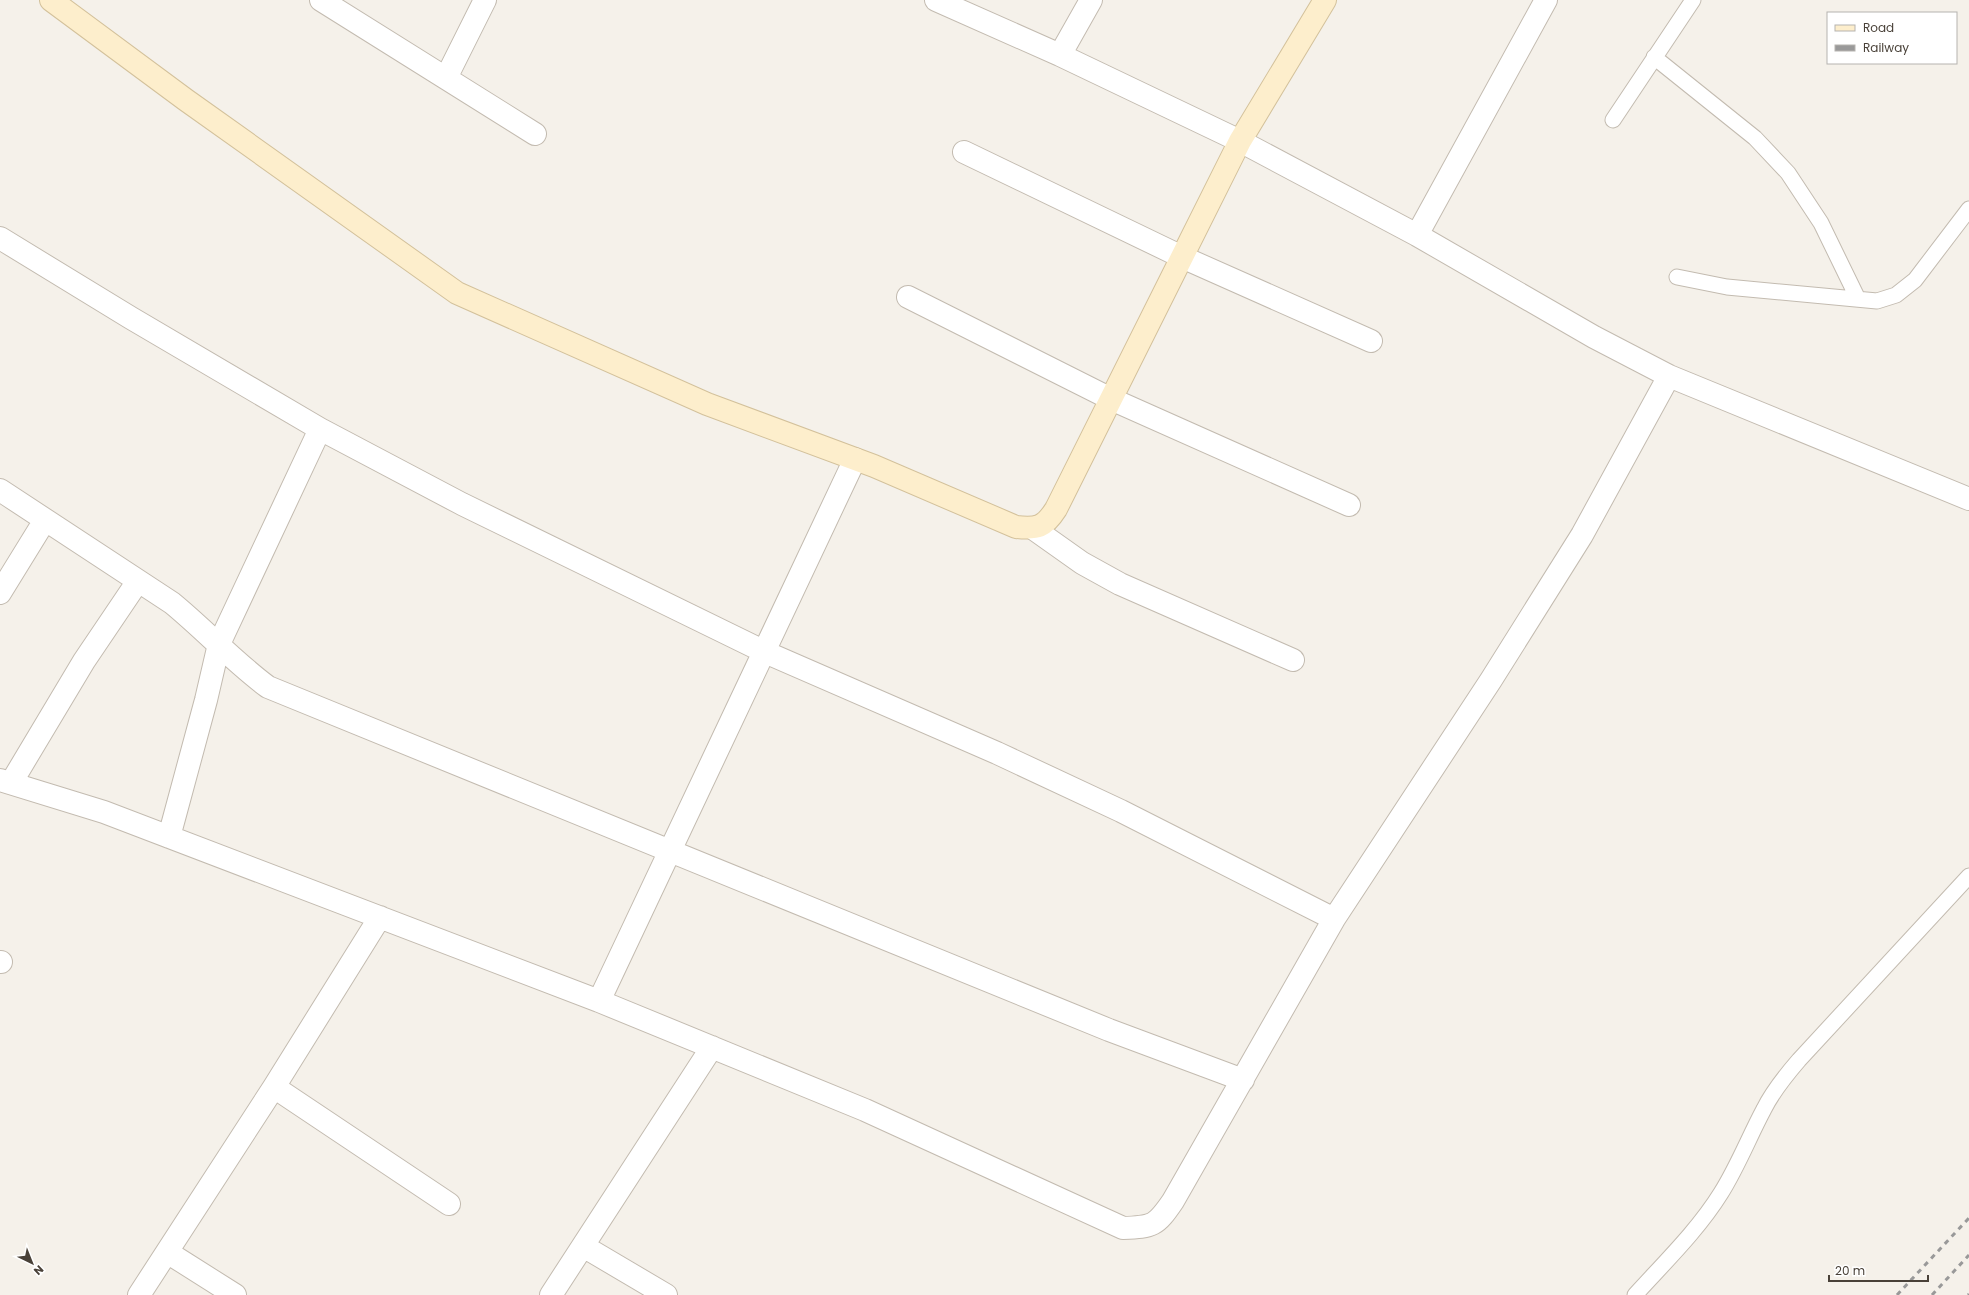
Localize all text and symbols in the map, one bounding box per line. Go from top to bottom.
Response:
legend [1827,12,1957,64]
text: Road [1863,19,1894,36]
text: Railway [1863,39,1909,56]
north arrow [12,1243,52,1283]
scale bar [1829,1257,1928,1283]
text: N [30,1262,47,1279]
text: 20 m [1835,1262,1865,1279]

